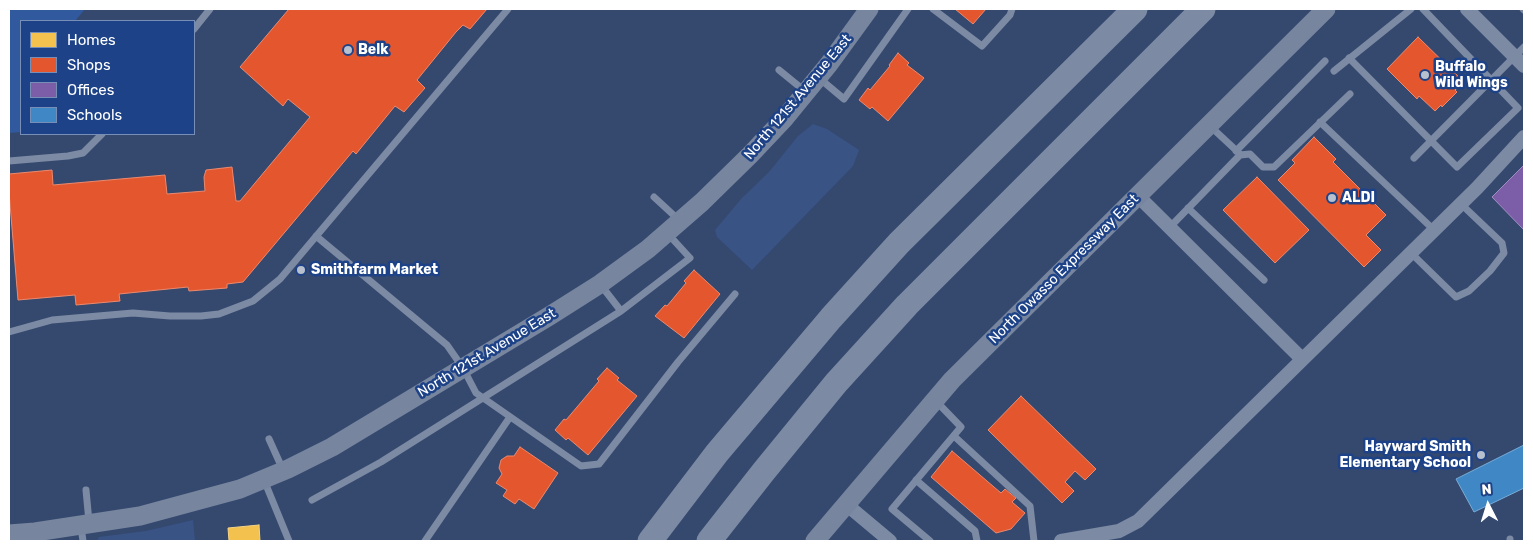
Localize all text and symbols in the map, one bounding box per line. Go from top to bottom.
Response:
legend [20,20,195,135]
text: Homes [67,31,116,49]
street label: North 121st Avenue East [741,31,855,163]
place label: Belk [358,42,388,58]
marker: Belk [342,44,354,56]
text: Shops [67,56,111,74]
place label: Buffalo Wild Wings [1435,59,1508,92]
marker: Buffalo Wild Wings [1419,69,1431,81]
text: Offices [67,81,114,99]
text: Schools [67,106,122,124]
place label: ALDI [1342,190,1375,206]
street label: North Owasso Expressway East [986,191,1142,347]
marker: ALDI [1326,192,1338,204]
place label: Smithfarm Market [311,262,438,278]
marker: Smithfarm Market [295,264,307,276]
street label: North 121st Avenue East [415,305,559,401]
place label: Hayward Smith Elementary School [1339,439,1471,472]
marker: Hayward Smith Elementary School [1475,449,1487,461]
north arrow [1463,480,1513,530]
text: N [1481,481,1492,498]

